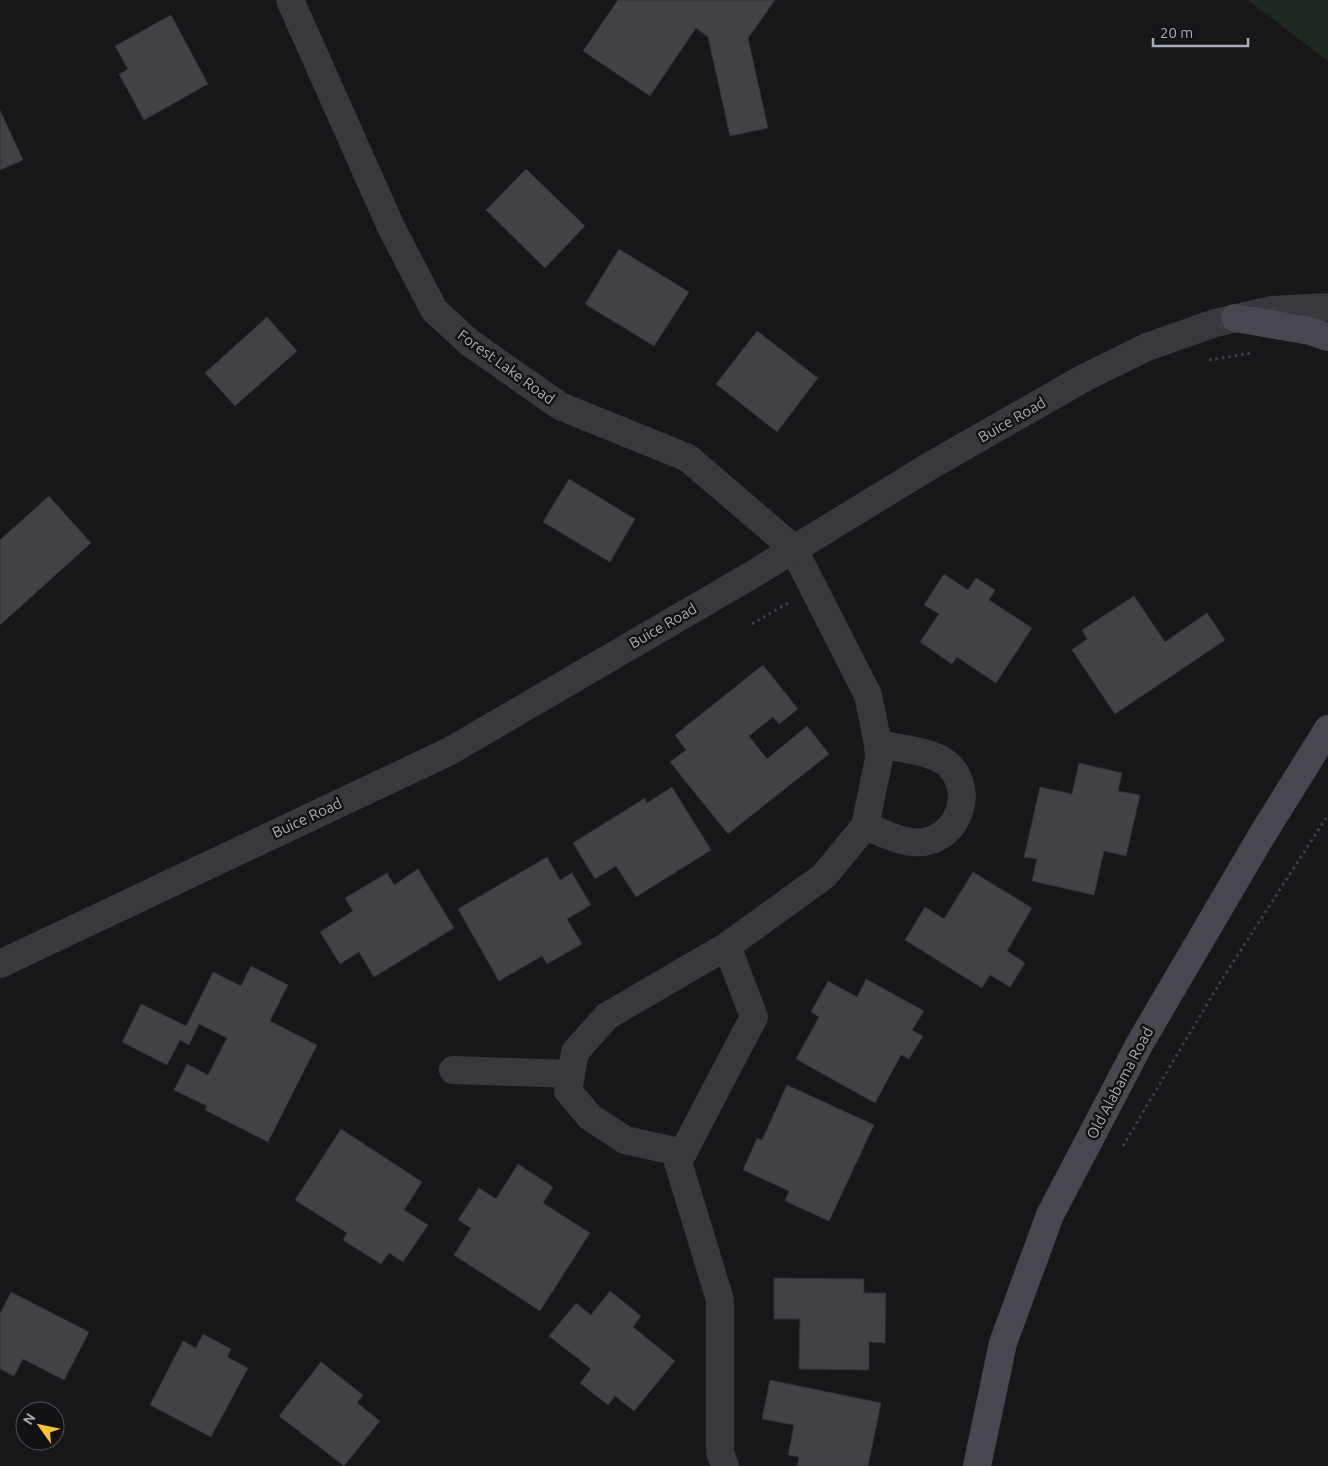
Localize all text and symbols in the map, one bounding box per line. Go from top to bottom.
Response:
scale bar [1153,15,1248,47]
text: 20 m [1160,24,1193,41]
street label: Forest Lake Road [455,326,558,407]
street label: Buice Road [975,393,1048,446]
street label: Buice Road [626,599,699,652]
street label: Buice Road [269,794,344,841]
street label: Old Alabama Road [1083,1024,1156,1142]
north arrow [15,1401,65,1451]
text: N [20,1410,39,1428]

